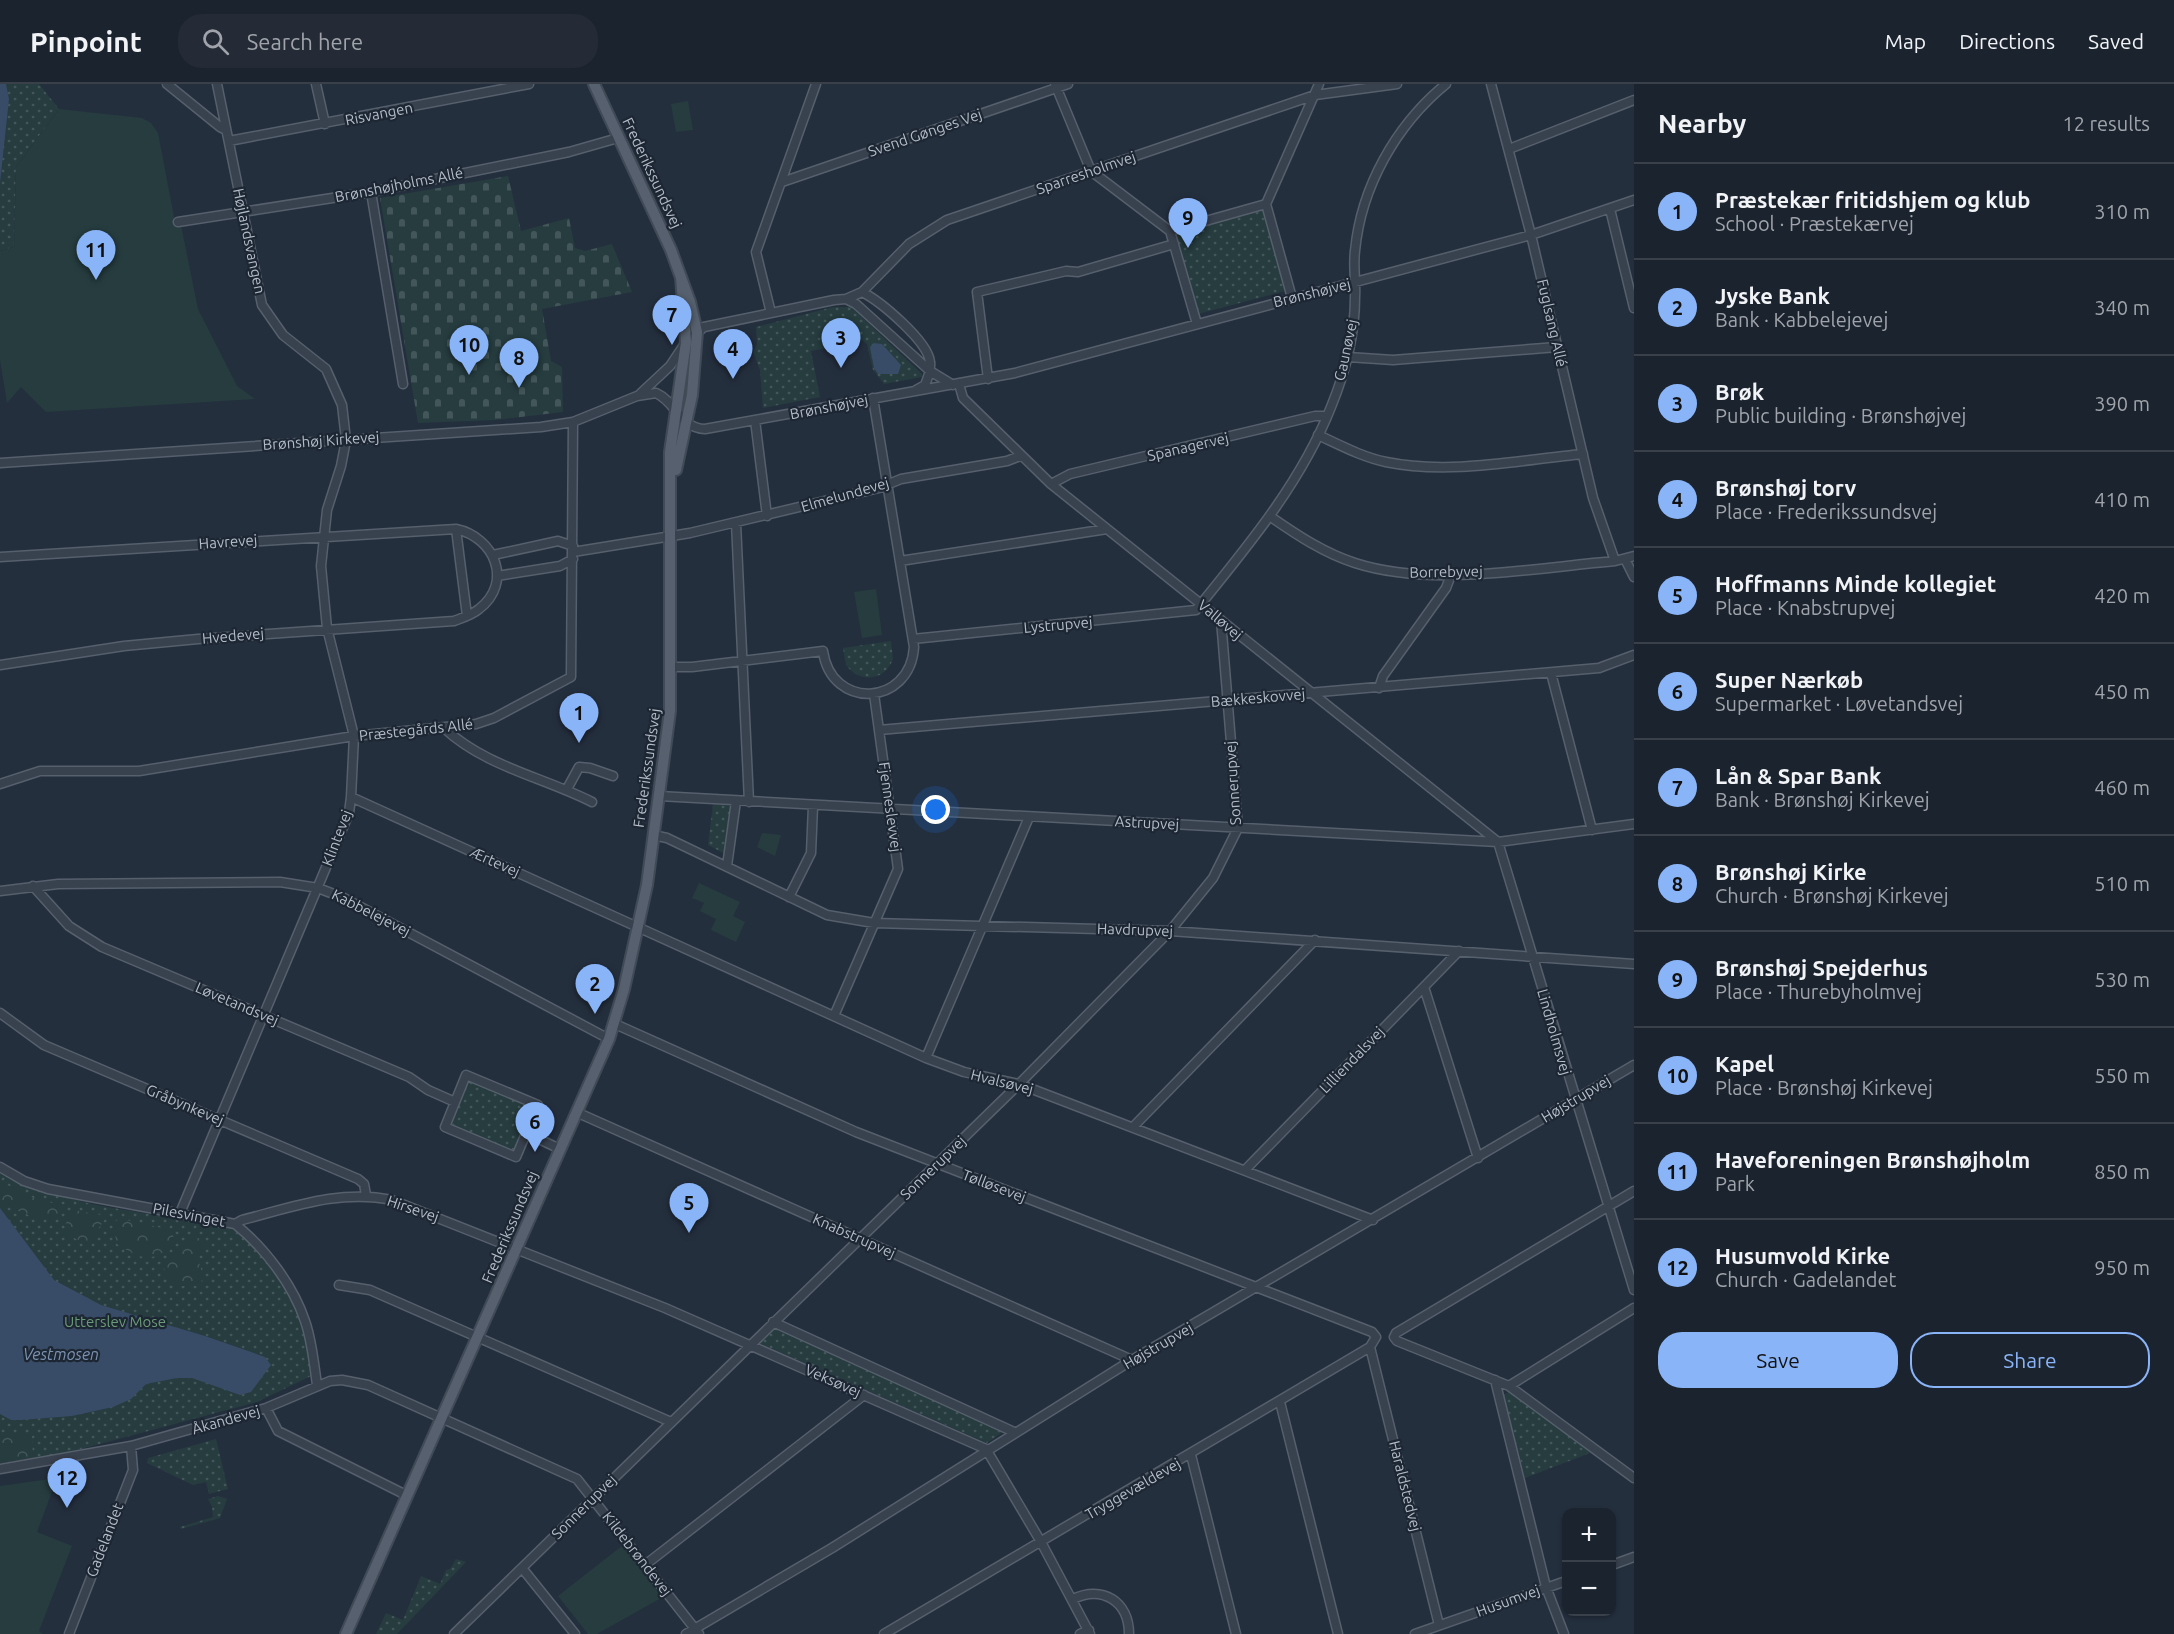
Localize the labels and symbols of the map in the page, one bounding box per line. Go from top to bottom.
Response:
street label: Risvangen [344,99,414,128]
street label: Svend Gønges Vej [866,105,984,160]
street label: Frederikssundsvej [619,115,686,231]
street label: Sparresholmvej [1034,148,1138,197]
street label: Brønshøjholms Allé [333,164,464,205]
street label: Højlandsvangen [230,187,269,295]
pin: 9 [1168,198,1208,248]
pin: 11 [76,230,116,280]
street label: Brønshøjvej [1271,275,1352,310]
street label: Fuglsang Allé [1534,277,1571,368]
pin: 7 [652,296,692,345]
street label: Gaunøvej [1331,317,1360,382]
pin: 3 [822,318,860,368]
pin: 10 [450,326,488,375]
pin: 4 [714,330,752,379]
pin: 8 [500,338,538,388]
street label: Brønshøjvej [788,391,869,422]
street label: Brønshøj Kirkevej [262,428,380,453]
street label: Spanagervej [1146,429,1230,464]
street label: Elmelundevej [799,474,891,515]
street label: Havrevej [198,531,258,552]
street label: Borrebyvej [1409,562,1483,581]
street label: Valløvej [1195,596,1246,643]
street label: Lystrupvej [1023,613,1093,636]
street label: Hvedevej [201,624,265,647]
street label: Bækkeskovvej [1210,685,1306,710]
pin: 1 [560,694,598,743]
street label: Frederikssundsvej [630,707,663,829]
street label: Præstegårds Allé [358,715,474,744]
street label: Sonnerupvej [1221,740,1244,826]
street label: Fjenneslevvej [876,761,905,853]
your location [921,795,950,824]
street label: Klintevej [318,807,355,868]
street label: Astrupvej [1114,812,1180,833]
street label: Ærtevej [468,843,523,880]
street label: Kabbelejevej [329,885,413,940]
street label: Havdrupvej [1097,920,1174,939]
pin: 2 [576,964,614,1014]
street label: Løvetandsvej [193,978,281,1029]
street label: Lindholmsvej [1534,987,1575,1077]
street label: Lilliendalsvej [1316,1023,1388,1096]
street label: Hvalsøvej [969,1066,1035,1097]
street label: Højstrupvej [1538,1071,1613,1126]
street label: Gråbynkevej [144,1081,227,1129]
pin: 6 [516,1102,554,1152]
street label: Sonnerupvej [896,1132,969,1203]
street label: Tølløsevej [960,1166,1029,1205]
street label: Frederikssundsvej [478,1168,541,1285]
pin: 5 [670,1184,708,1233]
street label: Hirsevej [385,1192,441,1225]
street label: Pilesvinget [151,1199,227,1230]
street label: Knabstrupvej [810,1210,898,1261]
park label: Utterslev Mose [64,1313,166,1330]
street label: Højstrupvej [1120,1319,1196,1372]
water label: Vestmosen [23,1345,99,1363]
street label: Veksøvej [803,1361,864,1400]
street label: Åkandevej [190,1402,262,1437]
street label: Haraldstedvej [1386,1439,1425,1533]
street label: Tryggevældevej [1082,1454,1183,1523]
pin: 12 [48,1458,86,1508]
street label: Sonnerupvej [548,1471,619,1542]
street label: Gadelandet [83,1500,126,1579]
street label: Kildebrøndevej [599,1508,676,1599]
street label: Husumvej [1474,1581,1542,1620]

